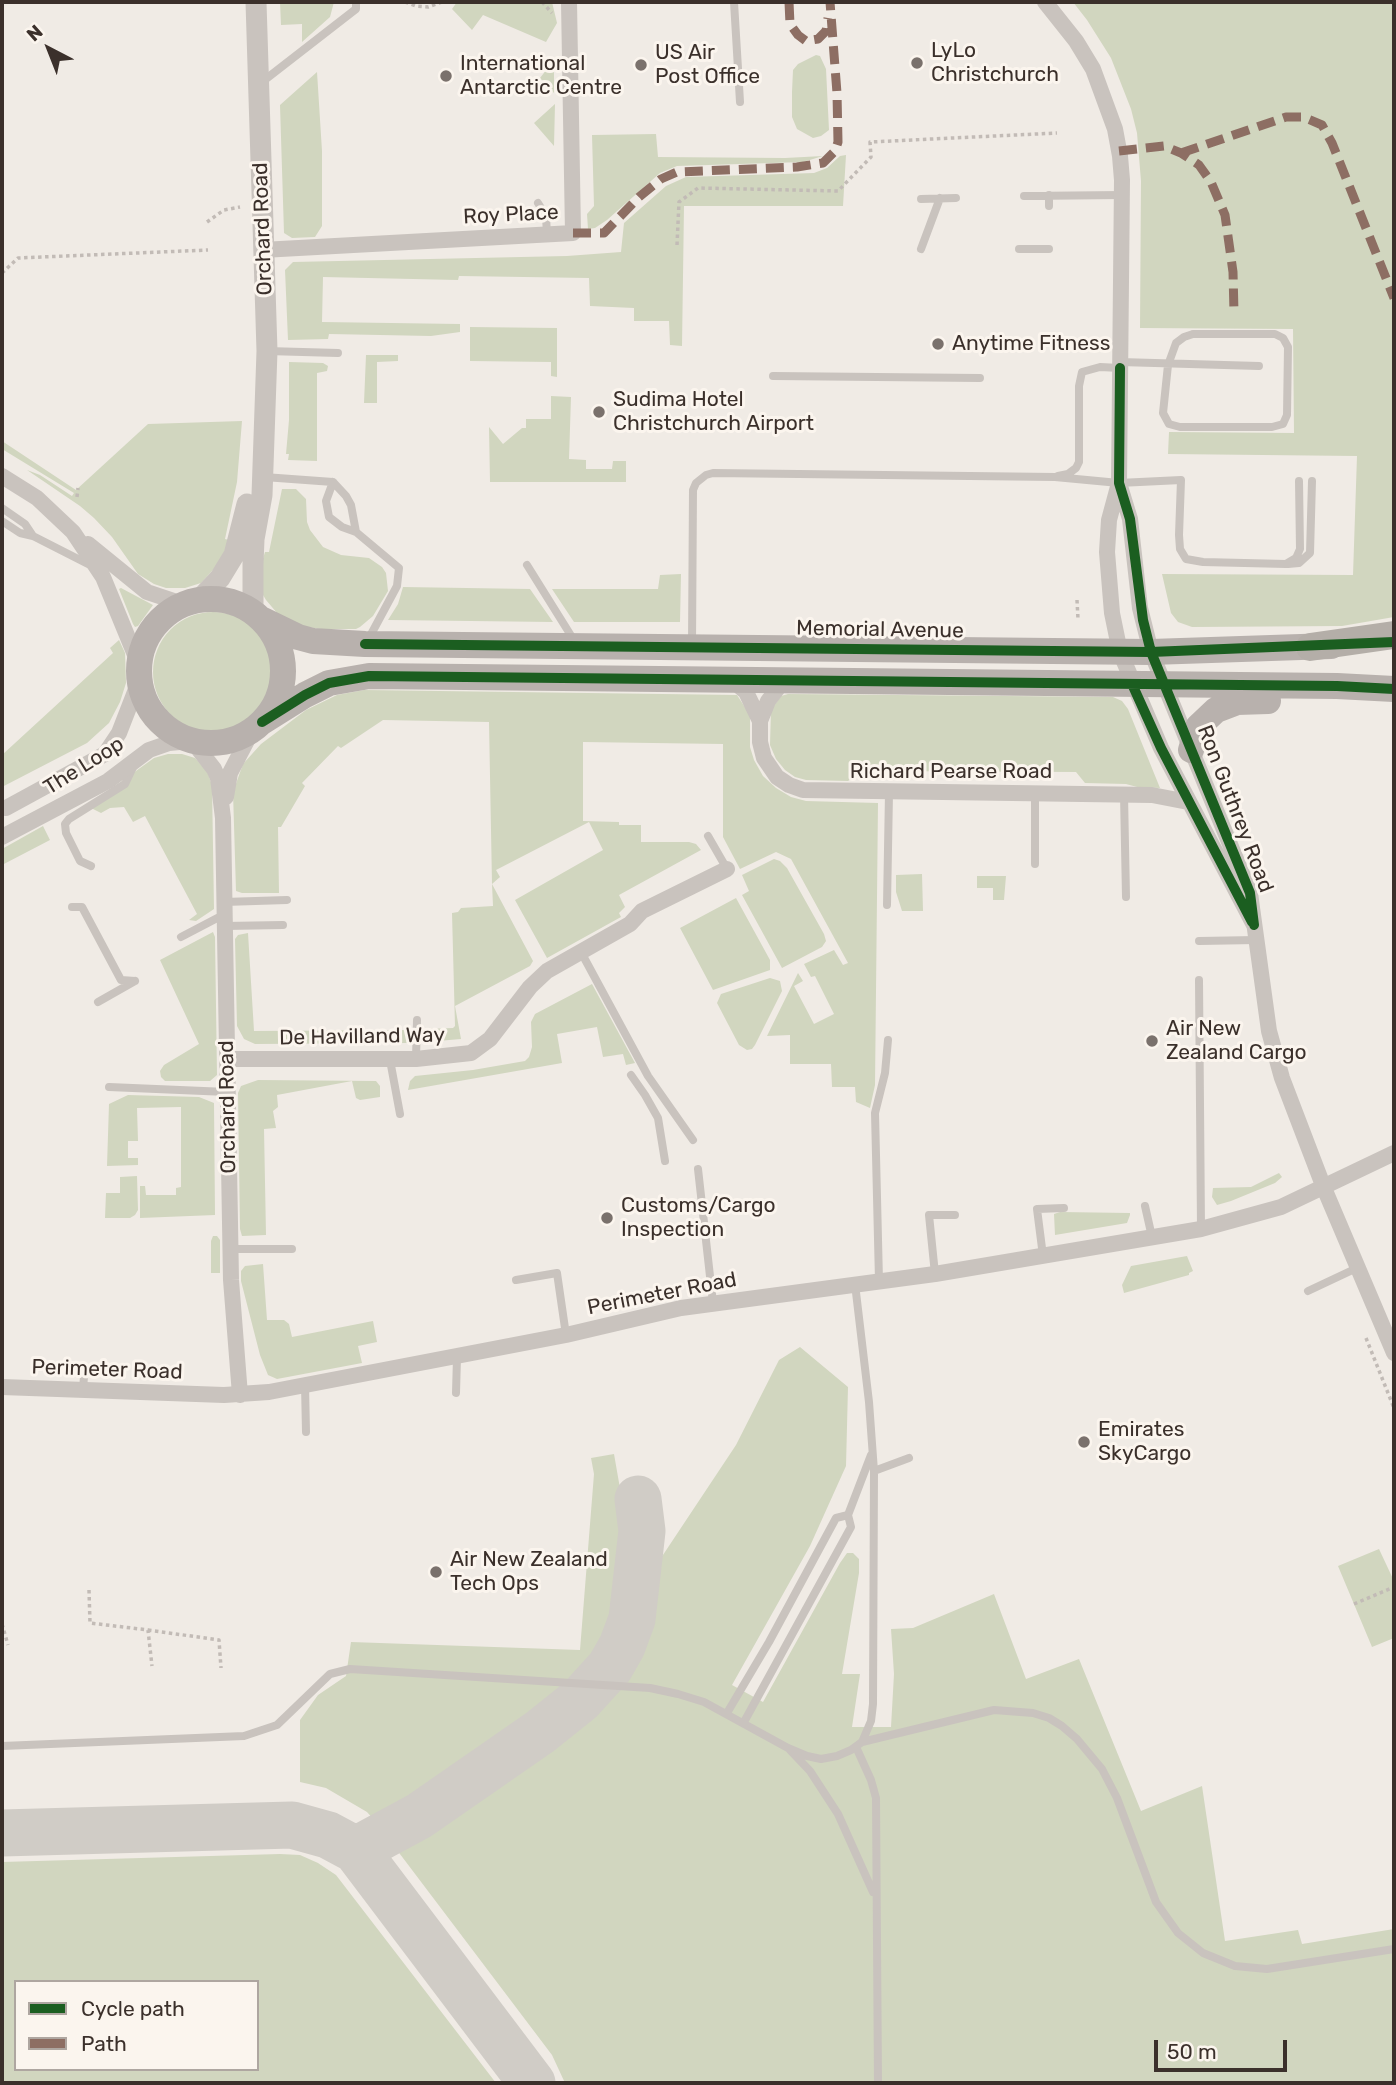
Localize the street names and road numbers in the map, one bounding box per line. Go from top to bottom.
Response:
street label: Orchard Road [248,162,278,296]
street label: Roy Place [463,200,559,230]
street label: Memorial Avenue [796,616,964,644]
street label: Ron Guthrey Road [1191,722,1279,896]
street label: The Loop [39,732,129,800]
street label: Richard Pearse Road [850,759,1052,785]
street label: De Havilland Way [279,1023,445,1051]
street label: Orchard Road [214,1040,242,1174]
street label: Perimeter Road [585,1267,739,1321]
street label: Perimeter Road [31,1355,183,1385]

